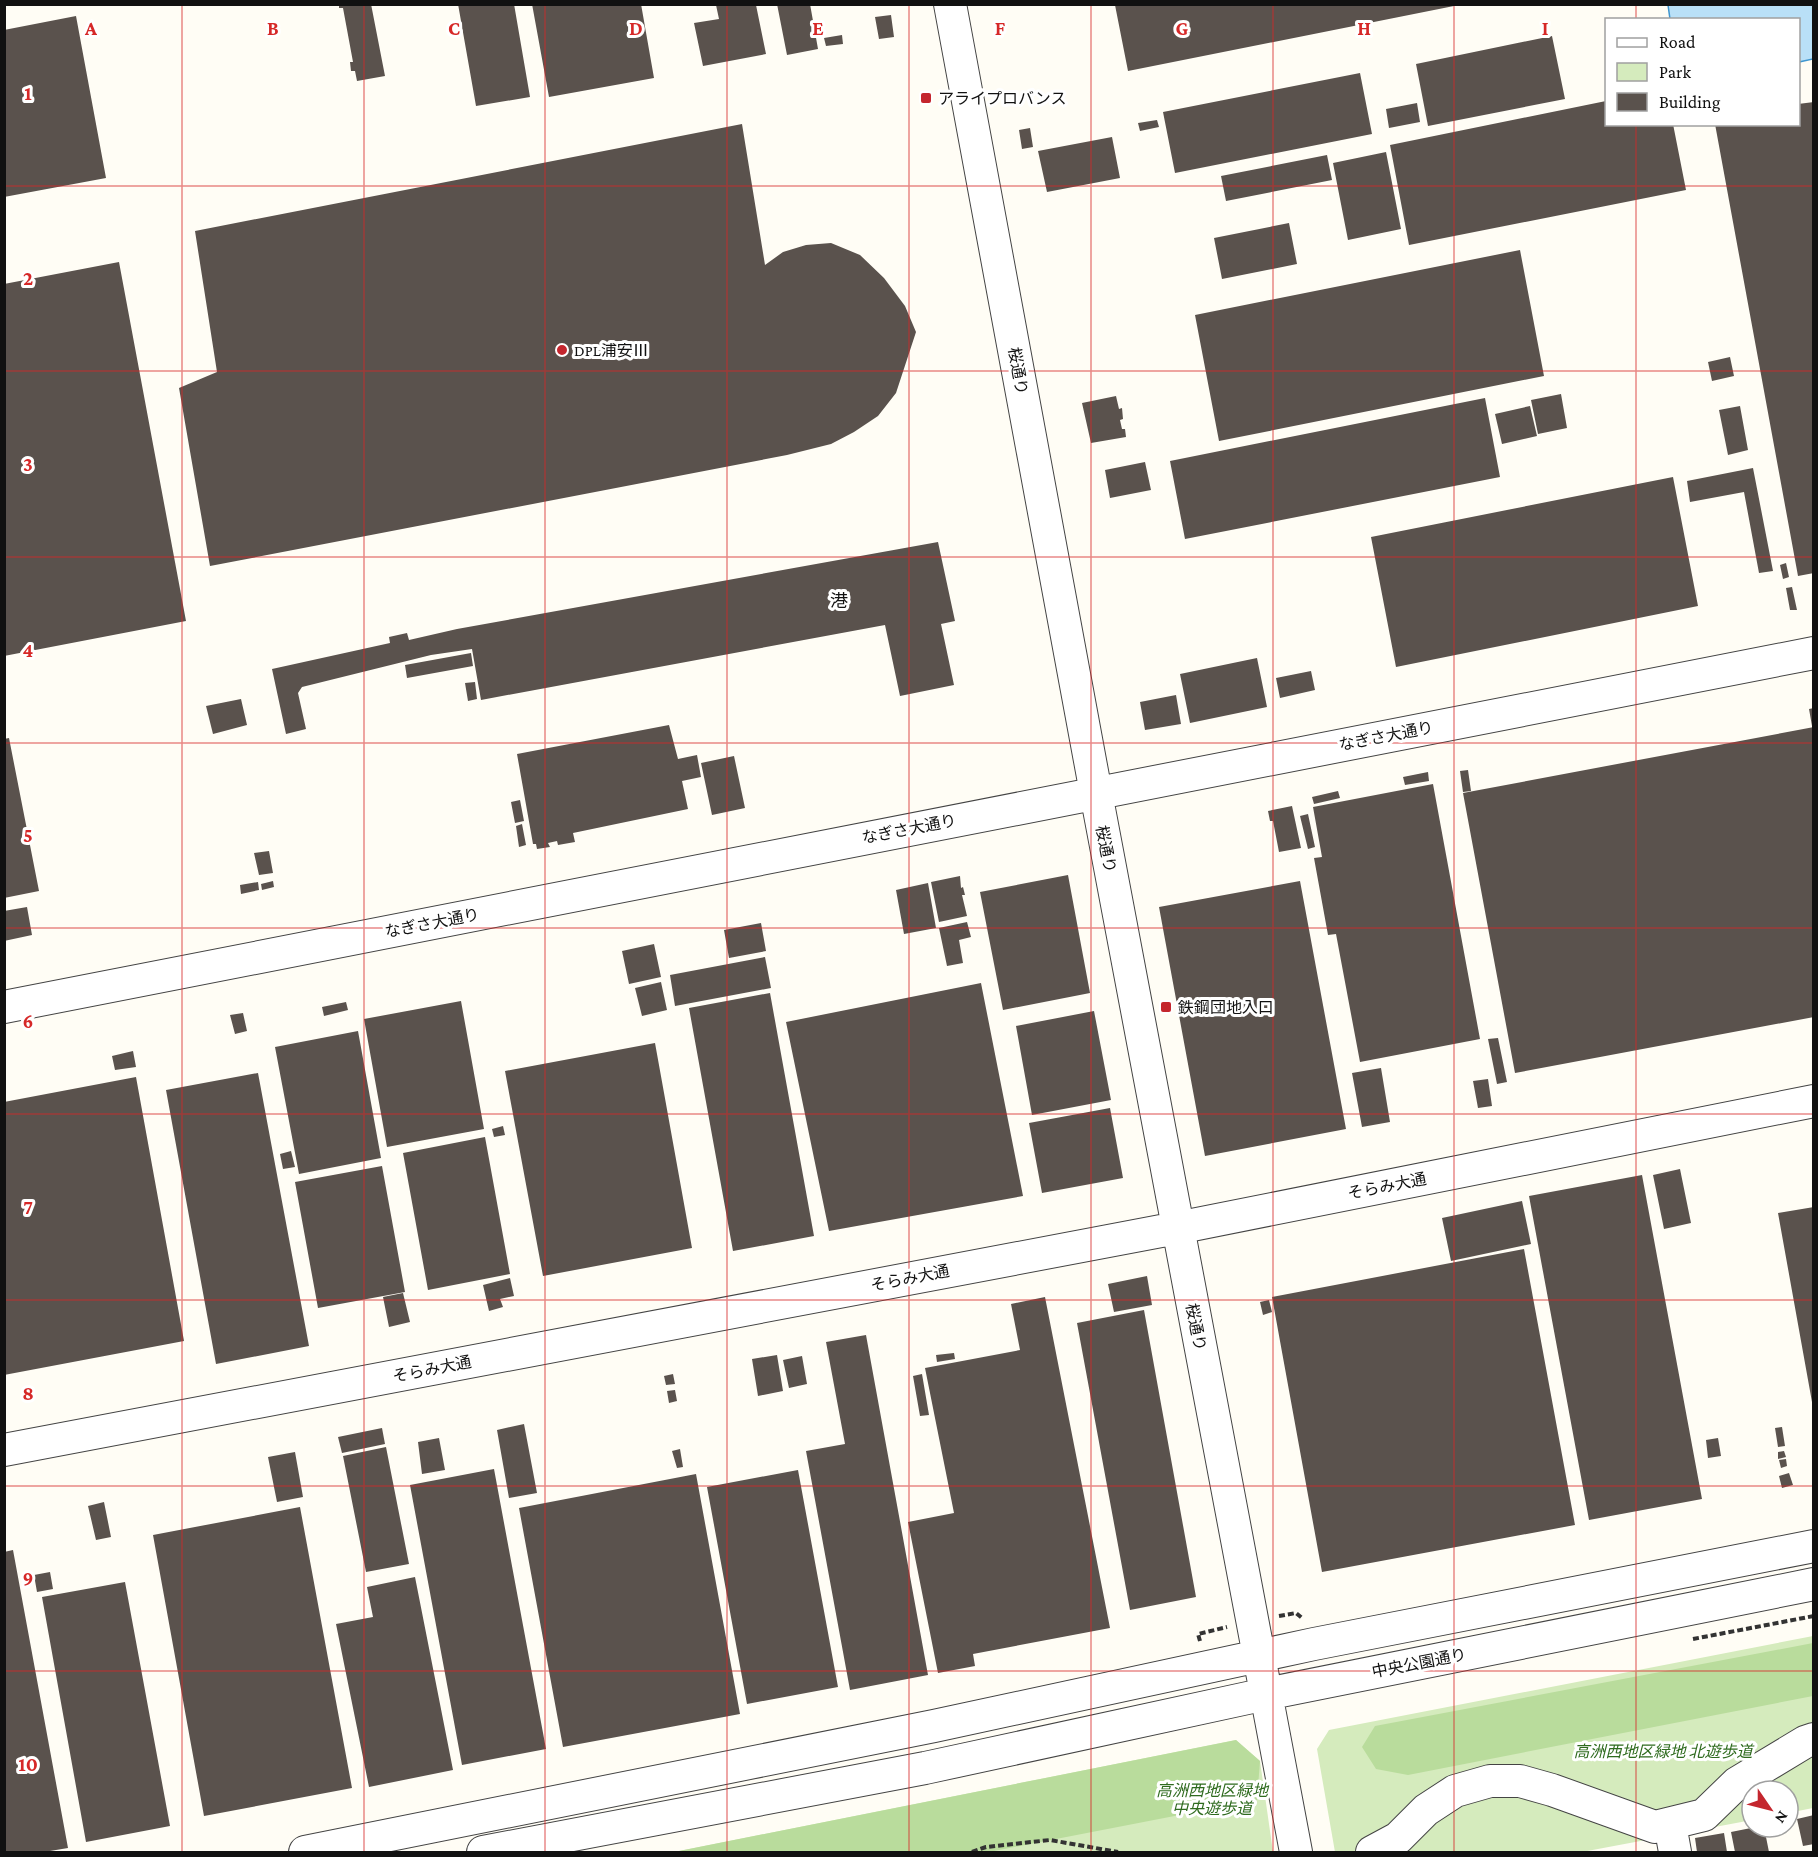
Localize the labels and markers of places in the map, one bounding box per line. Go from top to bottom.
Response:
place label: アライプロバンス [938,90,1066,107]
marker: アライプロバンス [919,91,933,105]
place label: DPL浦安Ⅲ [574,342,649,359]
marker: DPL浦安Ⅲ [555,343,569,357]
place label: 鉄鋼団地入口 [1178,999,1274,1016]
marker: 鉄鋼団地入口 [1159,1000,1173,1014]

